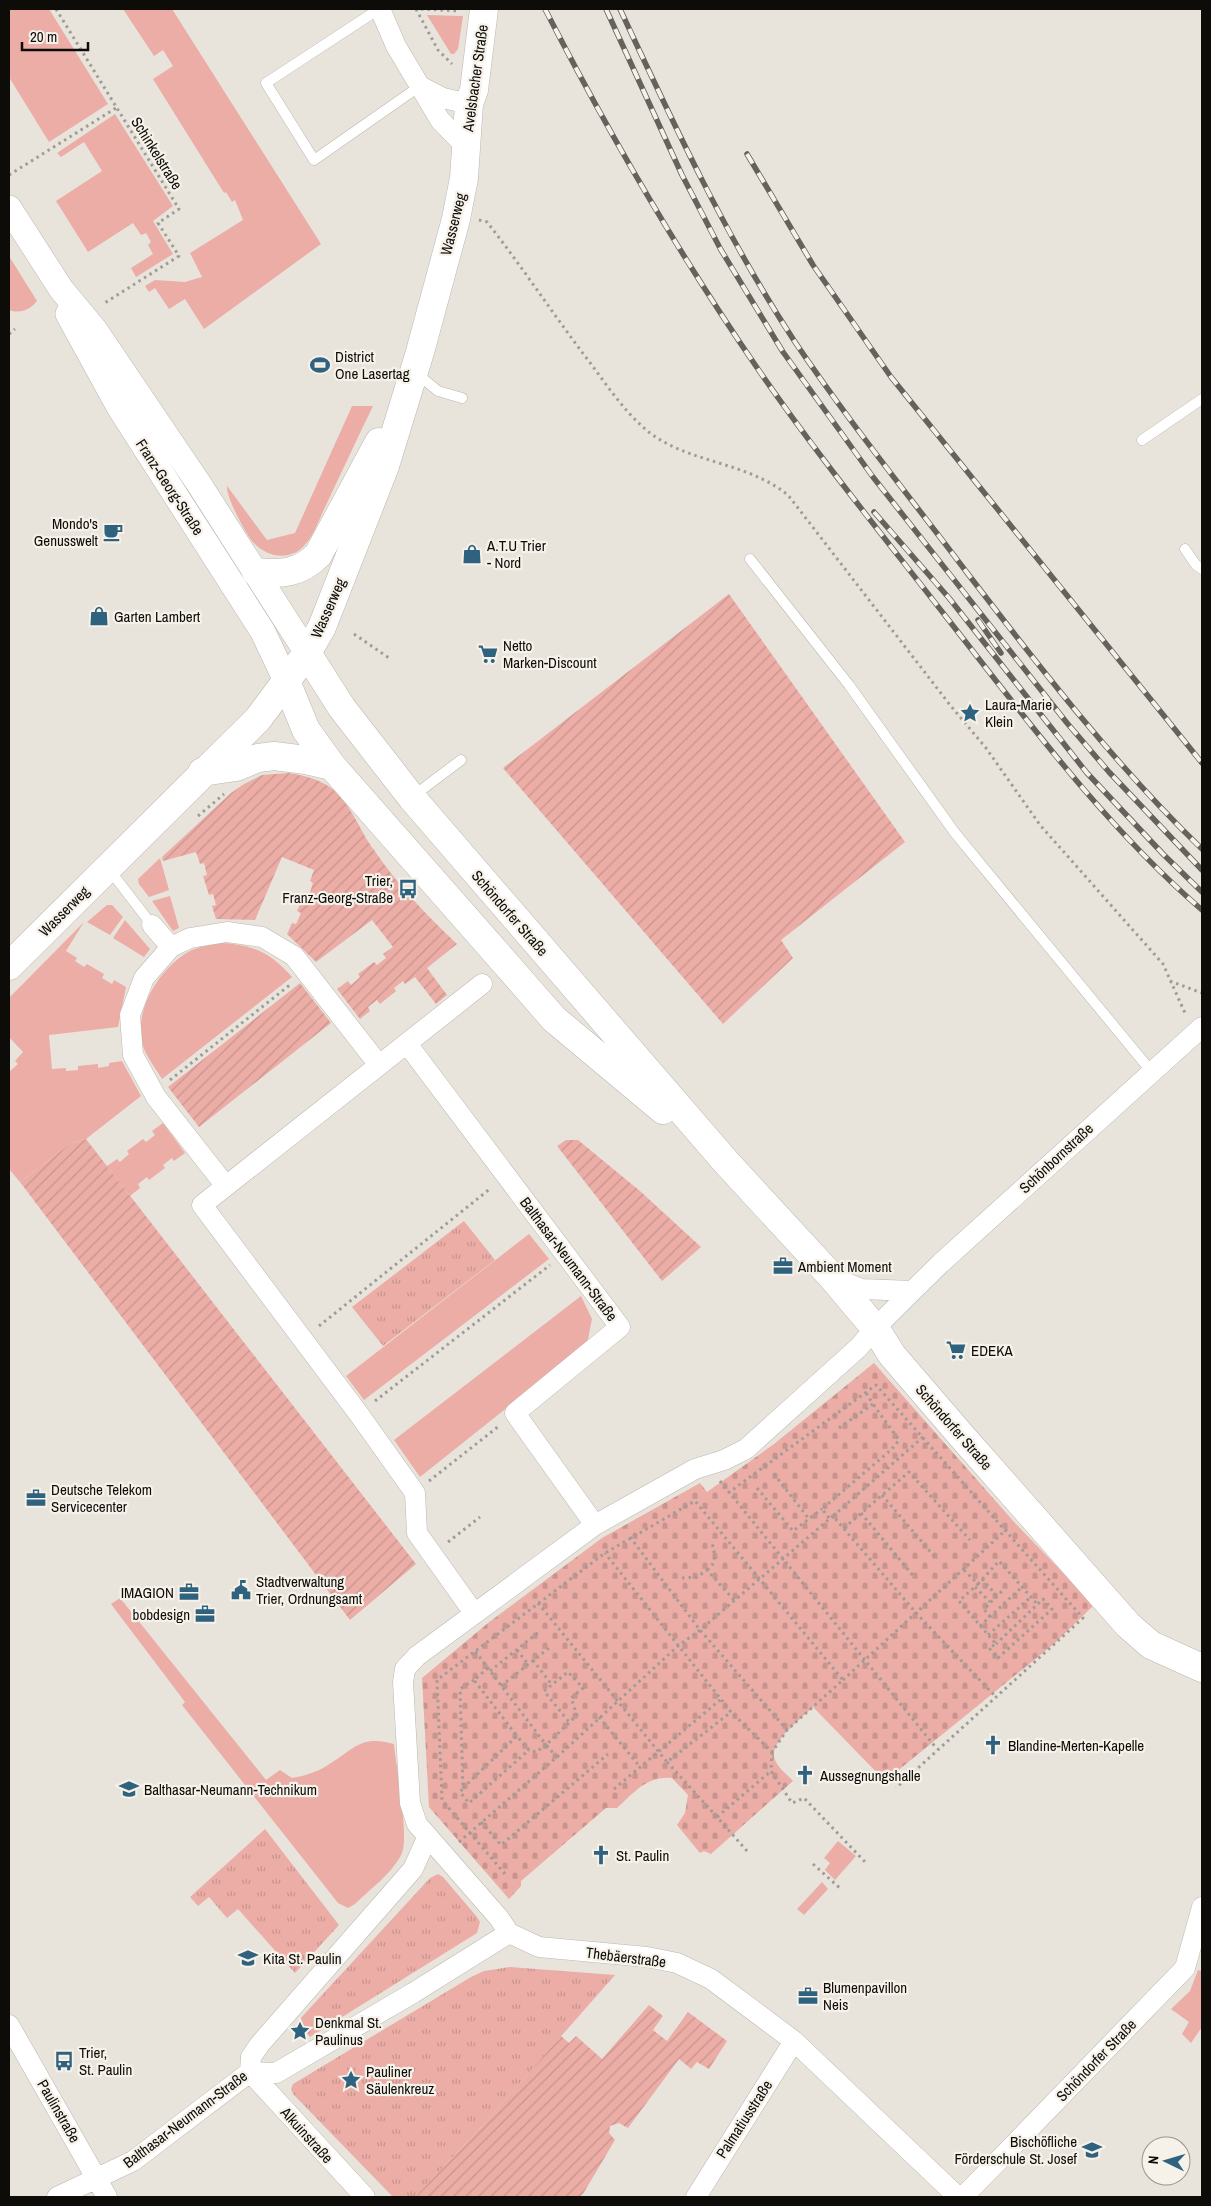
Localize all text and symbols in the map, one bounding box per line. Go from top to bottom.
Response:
scale bar [22,20,89,52]
street label: Avelsbacher Straße [457,23,493,134]
text: 20 m [30,26,57,47]
street label: Schinkelstraße [126,113,188,193]
street label: Wasserweg [435,190,471,257]
place label: District One Lasertag [335,346,410,384]
sports icon: District One Lasertag [309,354,331,376]
street label: Franz-Georg-Straße [131,435,209,539]
place label: Mondo's Genusswelt [34,513,99,551]
cafe icon: Mondo's Genusswelt [102,521,124,543]
place label: A.T.U Trier - Nord [486,535,546,573]
shop icon: A.T.U Trier - Nord [461,543,483,565]
street label: Wasserweg [305,574,351,641]
shop icon: Garten Lambert [88,605,110,627]
place label: Garten Lambert [114,606,201,627]
place label: Netto Marken-Discount [503,635,597,673]
supermarket icon: Netto Marken-Discount [477,643,499,665]
place label: Laura-Marie Klein [985,694,1052,732]
place icon: Laura-Marie Klein [959,702,981,724]
street label: Schöndorfer Straße [467,866,553,961]
place label: Trier, Franz-Georg-Straße [282,870,393,908]
bus stop icon: Trier, Franz-Georg-Straße [397,878,419,900]
street label: Wasserweg [34,881,94,941]
street label: Schönbornstraße [1014,1118,1098,1198]
street label: Balthasar-Neumann-Straße [515,1193,623,1325]
office icon: Ambient Moment [772,1255,794,1277]
place label: Ambient Moment [797,1256,892,1277]
supermarket icon: EDEKA [945,1339,967,1361]
place label: EDEKA [971,1340,1013,1361]
street label: Schöndorfer Straße [911,1380,997,1475]
place label: Deutsche Telekom Servicecenter [51,1479,152,1517]
office icon: Deutsche Telekom Servicecenter [25,1487,47,1509]
place label: Stadtverwaltung Trier, Ordnungsamt [256,1571,363,1609]
public building icon: Stadtverwaltung Trier, Ordnungsamt [230,1579,252,1601]
office icon: IMAGION [178,1581,200,1603]
place label: IMAGION [121,1582,174,1603]
office icon: bobdesign [194,1603,216,1625]
place label: bobdesign [133,1604,190,1625]
church icon: Blandine-Merten-Kapelle [982,1734,1004,1756]
place label: Blandine-Merten-Kapelle [1008,1735,1144,1756]
church icon: Aussegnungshalle [794,1764,816,1786]
place label: Aussegnungshalle [819,1765,921,1786]
school or university icon: Balthasar-Neumann-Technikum [118,1778,140,1800]
place label: Balthasar-Neumann-Technikum [144,1779,317,1800]
church icon: St. Paulin [590,1844,612,1866]
place label: St. Paulin [616,1845,669,1866]
street label: Thebäerstraße [585,1942,667,1972]
school or university icon: Kita St. Paulin [237,1947,259,1969]
place label: Kita St. Paulin [263,1948,342,1969]
place label: Blumenpavillon Neis [823,1977,907,2015]
office icon: Blumenpavillon Neis [797,1985,819,2007]
place label: Denkmal St. Paulinus [315,2012,382,2050]
street label: Schöndorfer Straße [1051,2014,1141,2106]
place icon: Denkmal St. Paulinus [289,2020,311,2042]
place label: Trier, St. Paulin [79,2042,132,2080]
bus stop icon: Trier, St. Paulin [53,2050,75,2072]
place label: Pauliner Säulenkreuz [366,2061,434,2099]
street label: Balthasar-Neumann-Straße [119,2065,251,2173]
place icon: Pauliner Säulenkreuz [340,2069,362,2091]
street label: Paulinstraße [32,2076,86,2147]
street label: Palmatiusstraße [711,2076,777,2162]
street label: Alkuinstraße [275,2102,338,2168]
place label: Bischöfliche Förderschule St. Josef [955,2131,1078,2169]
north arrow [1141,2136,1191,2186]
school or university icon: Bischöfliche Förderschule St. Josef [1081,2139,1103,2161]
text: N [1144,2155,1162,2165]

